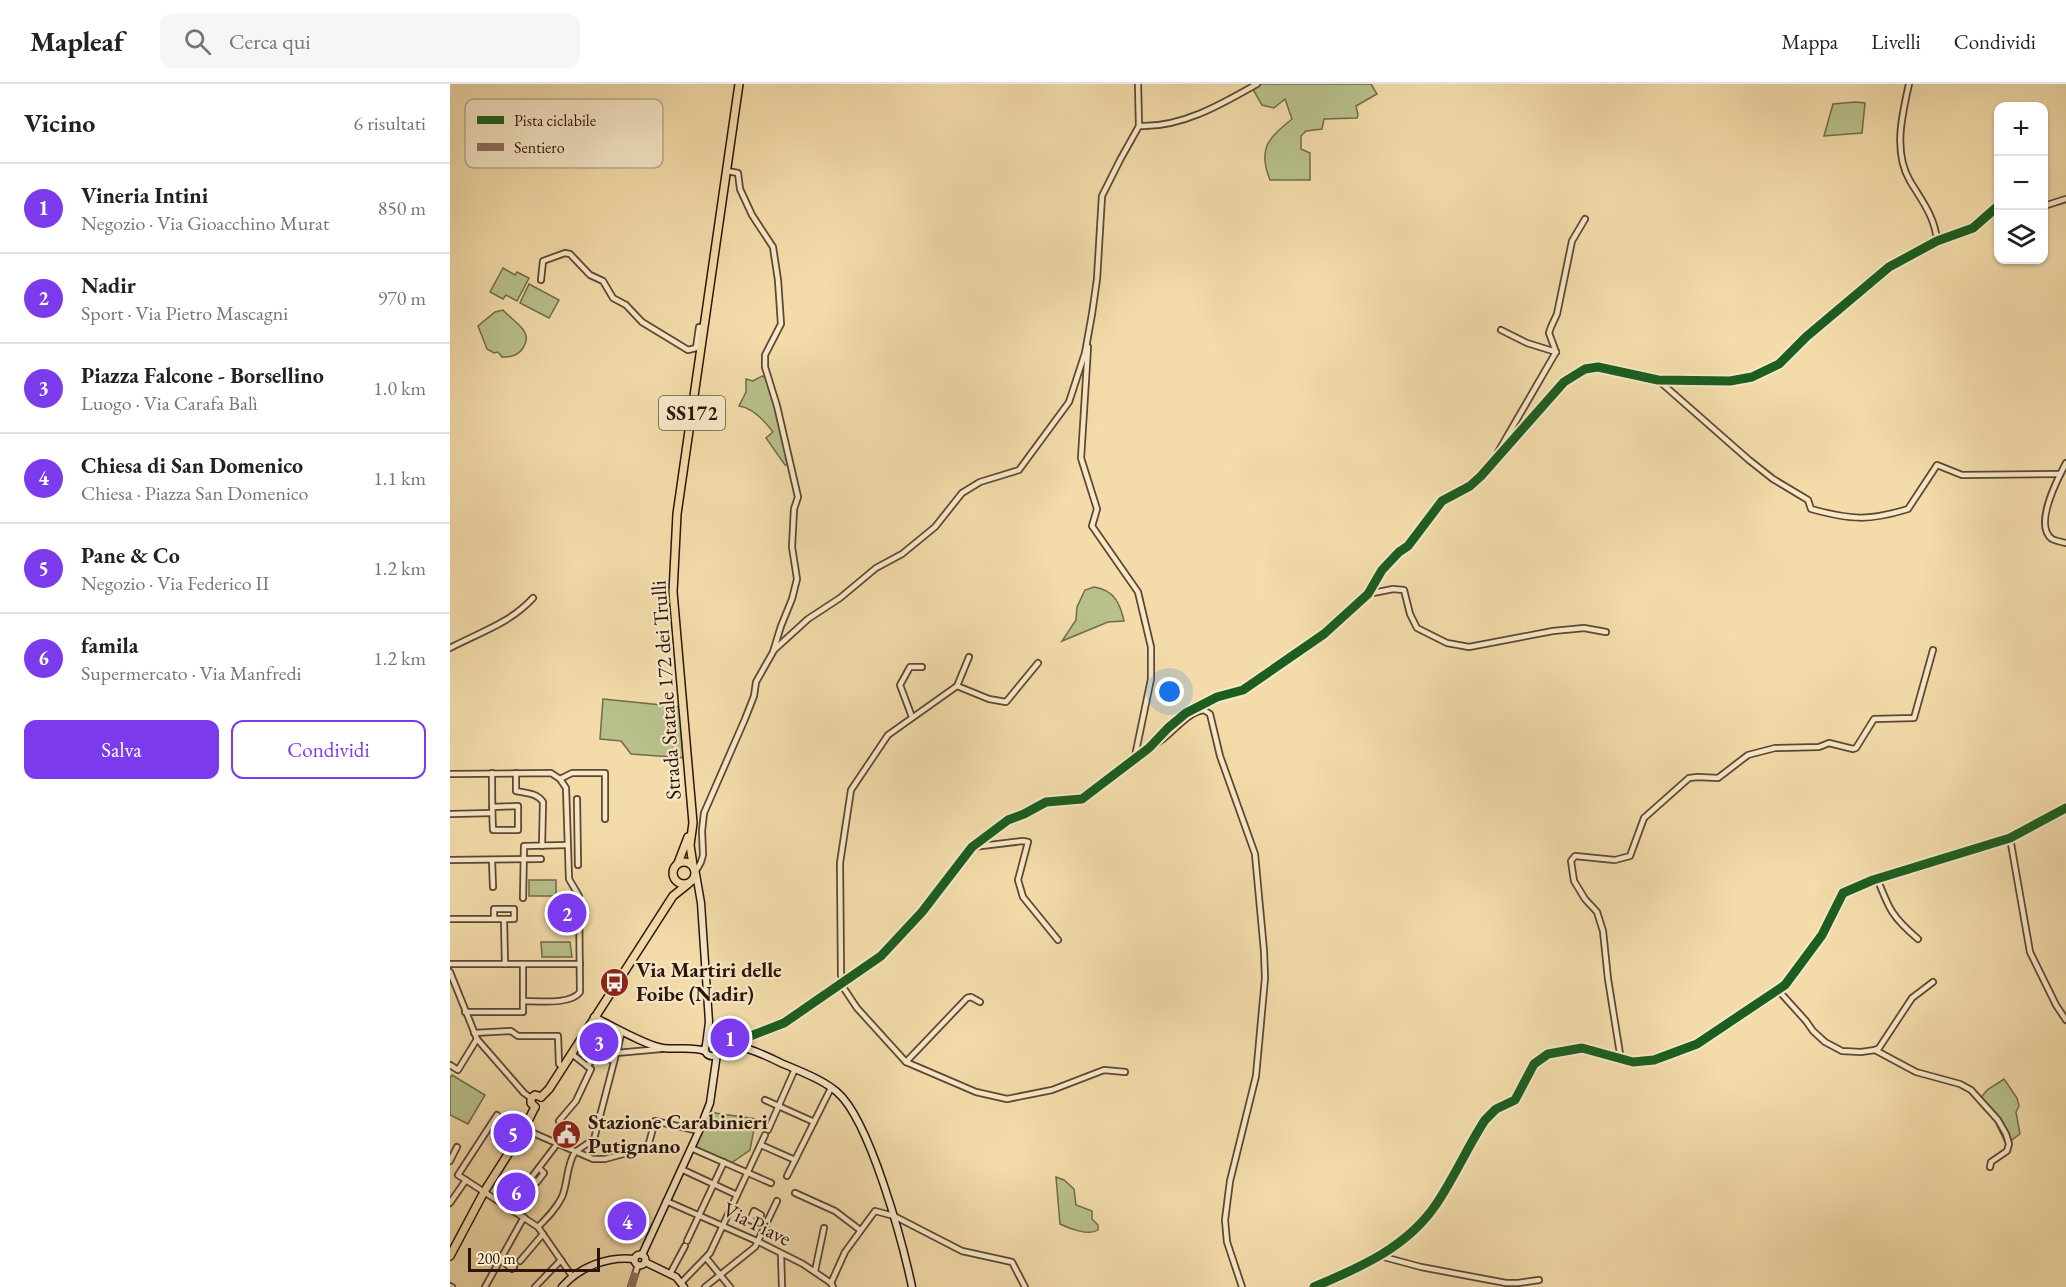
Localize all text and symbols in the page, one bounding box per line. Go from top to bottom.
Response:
search box [160,14,580,68]
text: Mapleaf [30,23,124,59]
icon: search [181,25,214,58]
text: Cerca qui [229,27,311,56]
text: Mappa [1782,28,1838,55]
text: Livelli [1871,28,1921,55]
text: Condividi [1954,28,2036,55]
legend [465,99,663,168]
map controls [1994,102,2048,264]
button: + [1994,102,2048,156]
text: Vicino [24,106,95,140]
text: 6 risultati [354,110,426,136]
text: Pista ciclabile [514,110,596,131]
text: Sentiero [514,137,565,158]
button: − [1994,156,2048,210]
text: Vineria Intini [81,181,208,210]
text: 1 [38,195,49,221]
text: 850 m [378,195,426,221]
text: Negozio · Via Gioacchino Murat [81,210,329,236]
button: layers [1994,210,2048,264]
text: Nadir [81,271,136,300]
text: 2 [38,285,49,311]
text: 970 m [378,285,426,311]
text: Sport · Via Pietro Mascagni [81,300,288,326]
text: Piazza Falcone - Borsellino [81,361,324,390]
text: 3 [38,375,49,401]
text: 1.0 km [373,375,426,401]
text: Luogo · Via Carafa Balì [81,390,258,416]
road number: SS172 [659,396,725,430]
text: Chiesa di San Domenico [81,451,303,480]
text: 4 [38,465,49,491]
text: 1.1 km [373,465,426,491]
text: Chiesa · Piazza San Domenico [81,480,309,506]
text: Pane & Co [81,541,180,570]
text: 5 [38,555,49,581]
text: 1.2 km [373,555,426,581]
text: Negozio · Via Federico II [81,570,269,596]
street label: Strada Statale 172 dei Trulli [644,579,687,801]
text: famila [81,631,138,660]
text: 6 [38,645,49,671]
text: 1.2 km [373,645,426,671]
text: Supermercato · Via Manfredi [81,660,301,686]
your location [1155,677,1184,706]
button: Salva [24,720,219,779]
button: Condividi [231,720,426,779]
pin: 2 [548,890,586,936]
place label: Via Martiri delle Foibe (Nadir) [636,956,782,1007]
bus stop icon: Via Martiri delle Foibe (Nadir) [599,966,631,998]
pin: 1 [710,1016,750,1060]
pin: 3 [580,1020,618,1064]
place label: Stazione Carabinieri Putignano [588,1108,768,1159]
pin: 5 [494,1110,532,1156]
public building icon: Stazione Carabinieri Putignano [551,1118,583,1150]
pin: 6 [496,1170,536,1214]
street label: Via Piave [719,1195,796,1252]
pin: 4 [608,1198,646,1244]
scale bar [468,1245,600,1272]
text: 200 m [477,1248,516,1269]

